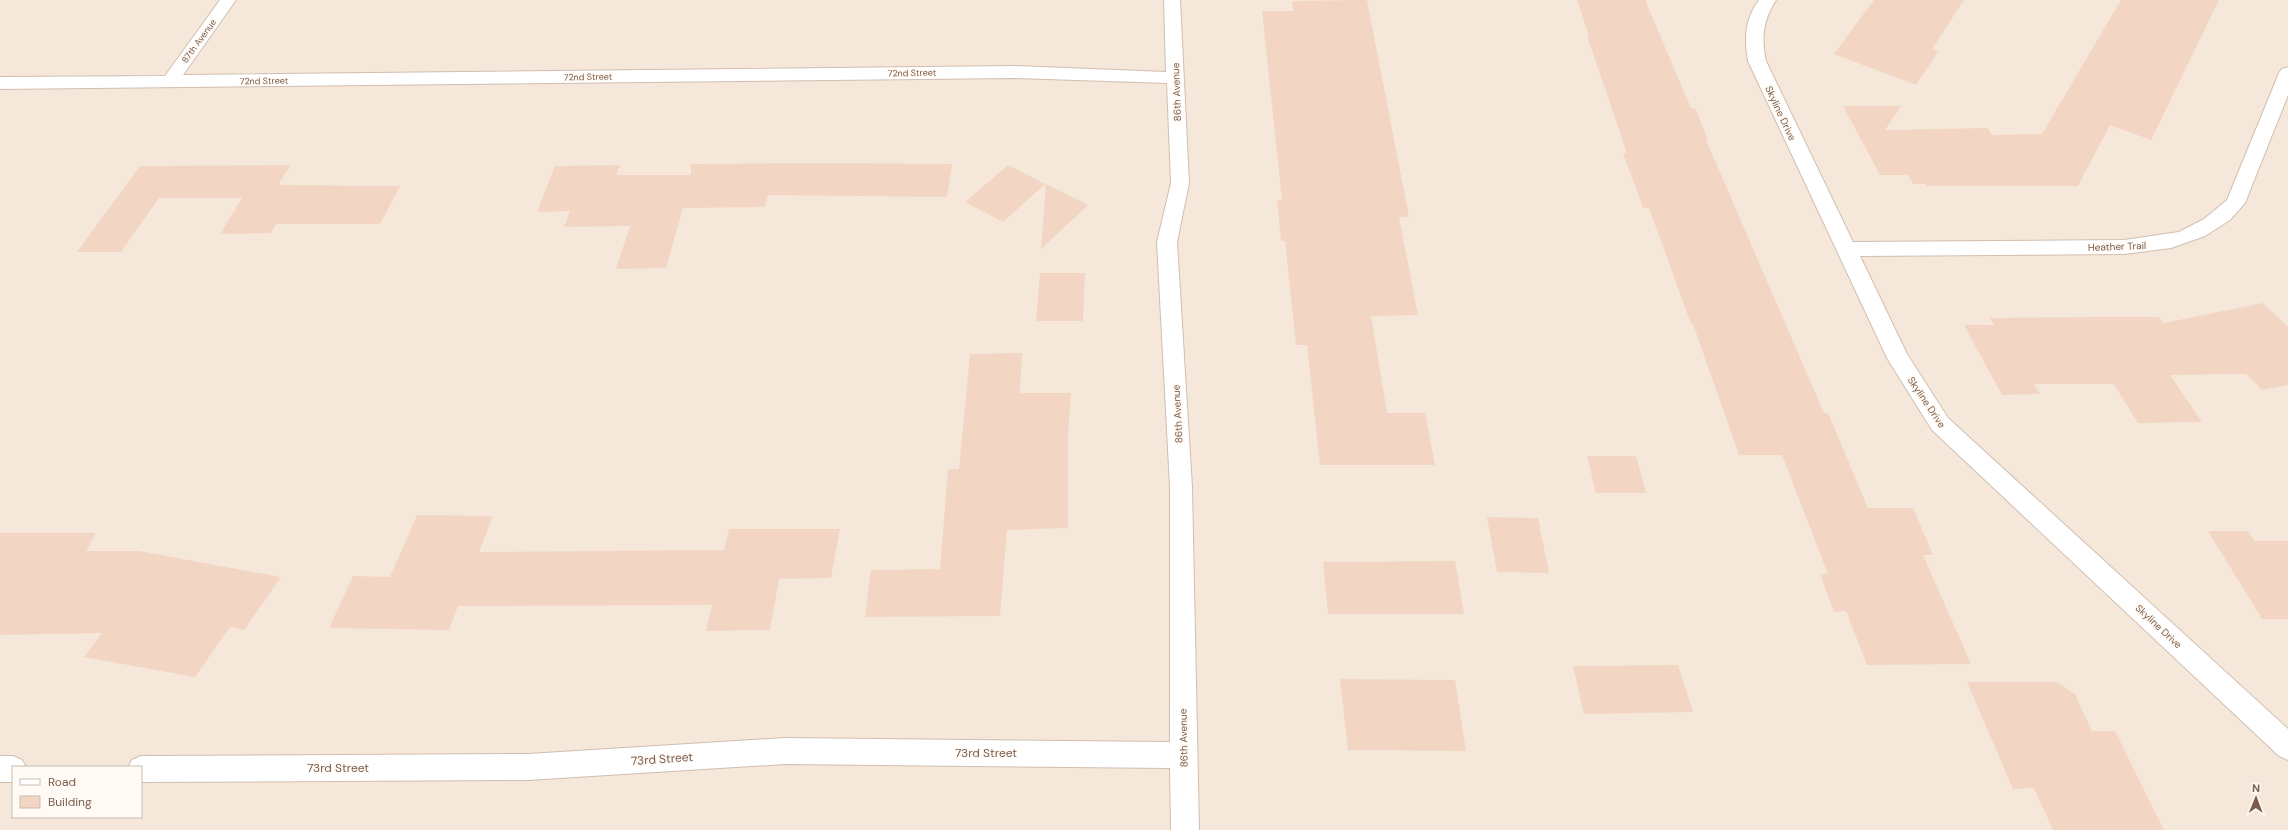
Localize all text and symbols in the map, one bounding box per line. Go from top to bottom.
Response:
street label: 87th Avenue [179,17,219,65]
street label: 86th Avenue [1169,62,1184,122]
street label: 72nd Street [888,67,937,79]
street label: 72nd Street [564,71,613,83]
street label: 72nd Street [240,75,289,87]
street label: Skyline Drive [1762,84,1799,143]
street label: Heather Trail [2088,239,2146,254]
street label: Skyline Drive [1905,374,1949,431]
street label: 86th Avenue [1169,384,1186,444]
street label: Skyline Drive [2133,602,2185,651]
street label: 86th Avenue [1176,708,1191,767]
street label: 73rd Street [955,745,1017,761]
street label: 73rd Street [630,749,694,769]
street label: 73rd Street [307,760,369,776]
legend [12,766,142,818]
text: Road [48,774,76,790]
north arrow [2236,778,2276,818]
text: N [2252,781,2260,795]
text: Building [48,794,92,810]

